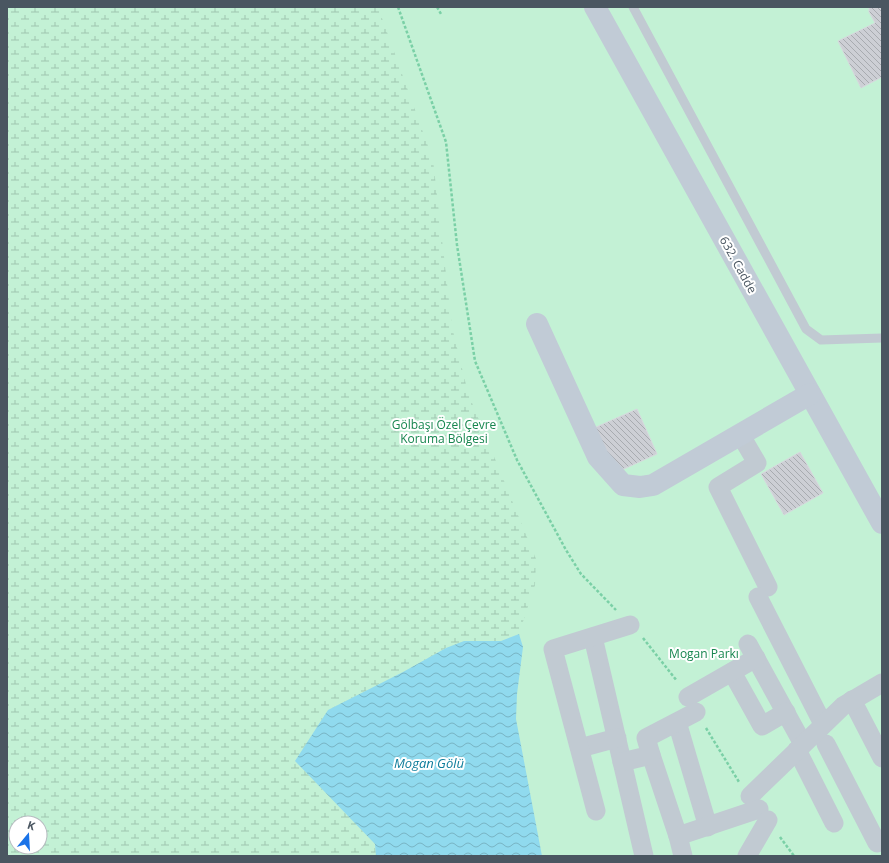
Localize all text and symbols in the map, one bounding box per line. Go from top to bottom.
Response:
street label: 632. Cadde [716,233,761,296]
park label: Gölbaşı Özel Çevre Koruma Bölgesi [392,416,497,447]
park label: Mogan Parkı [669,645,739,662]
water label: Mogan Gölü [394,754,465,772]
north arrow [8,815,48,855]
text: K [25,817,38,833]

